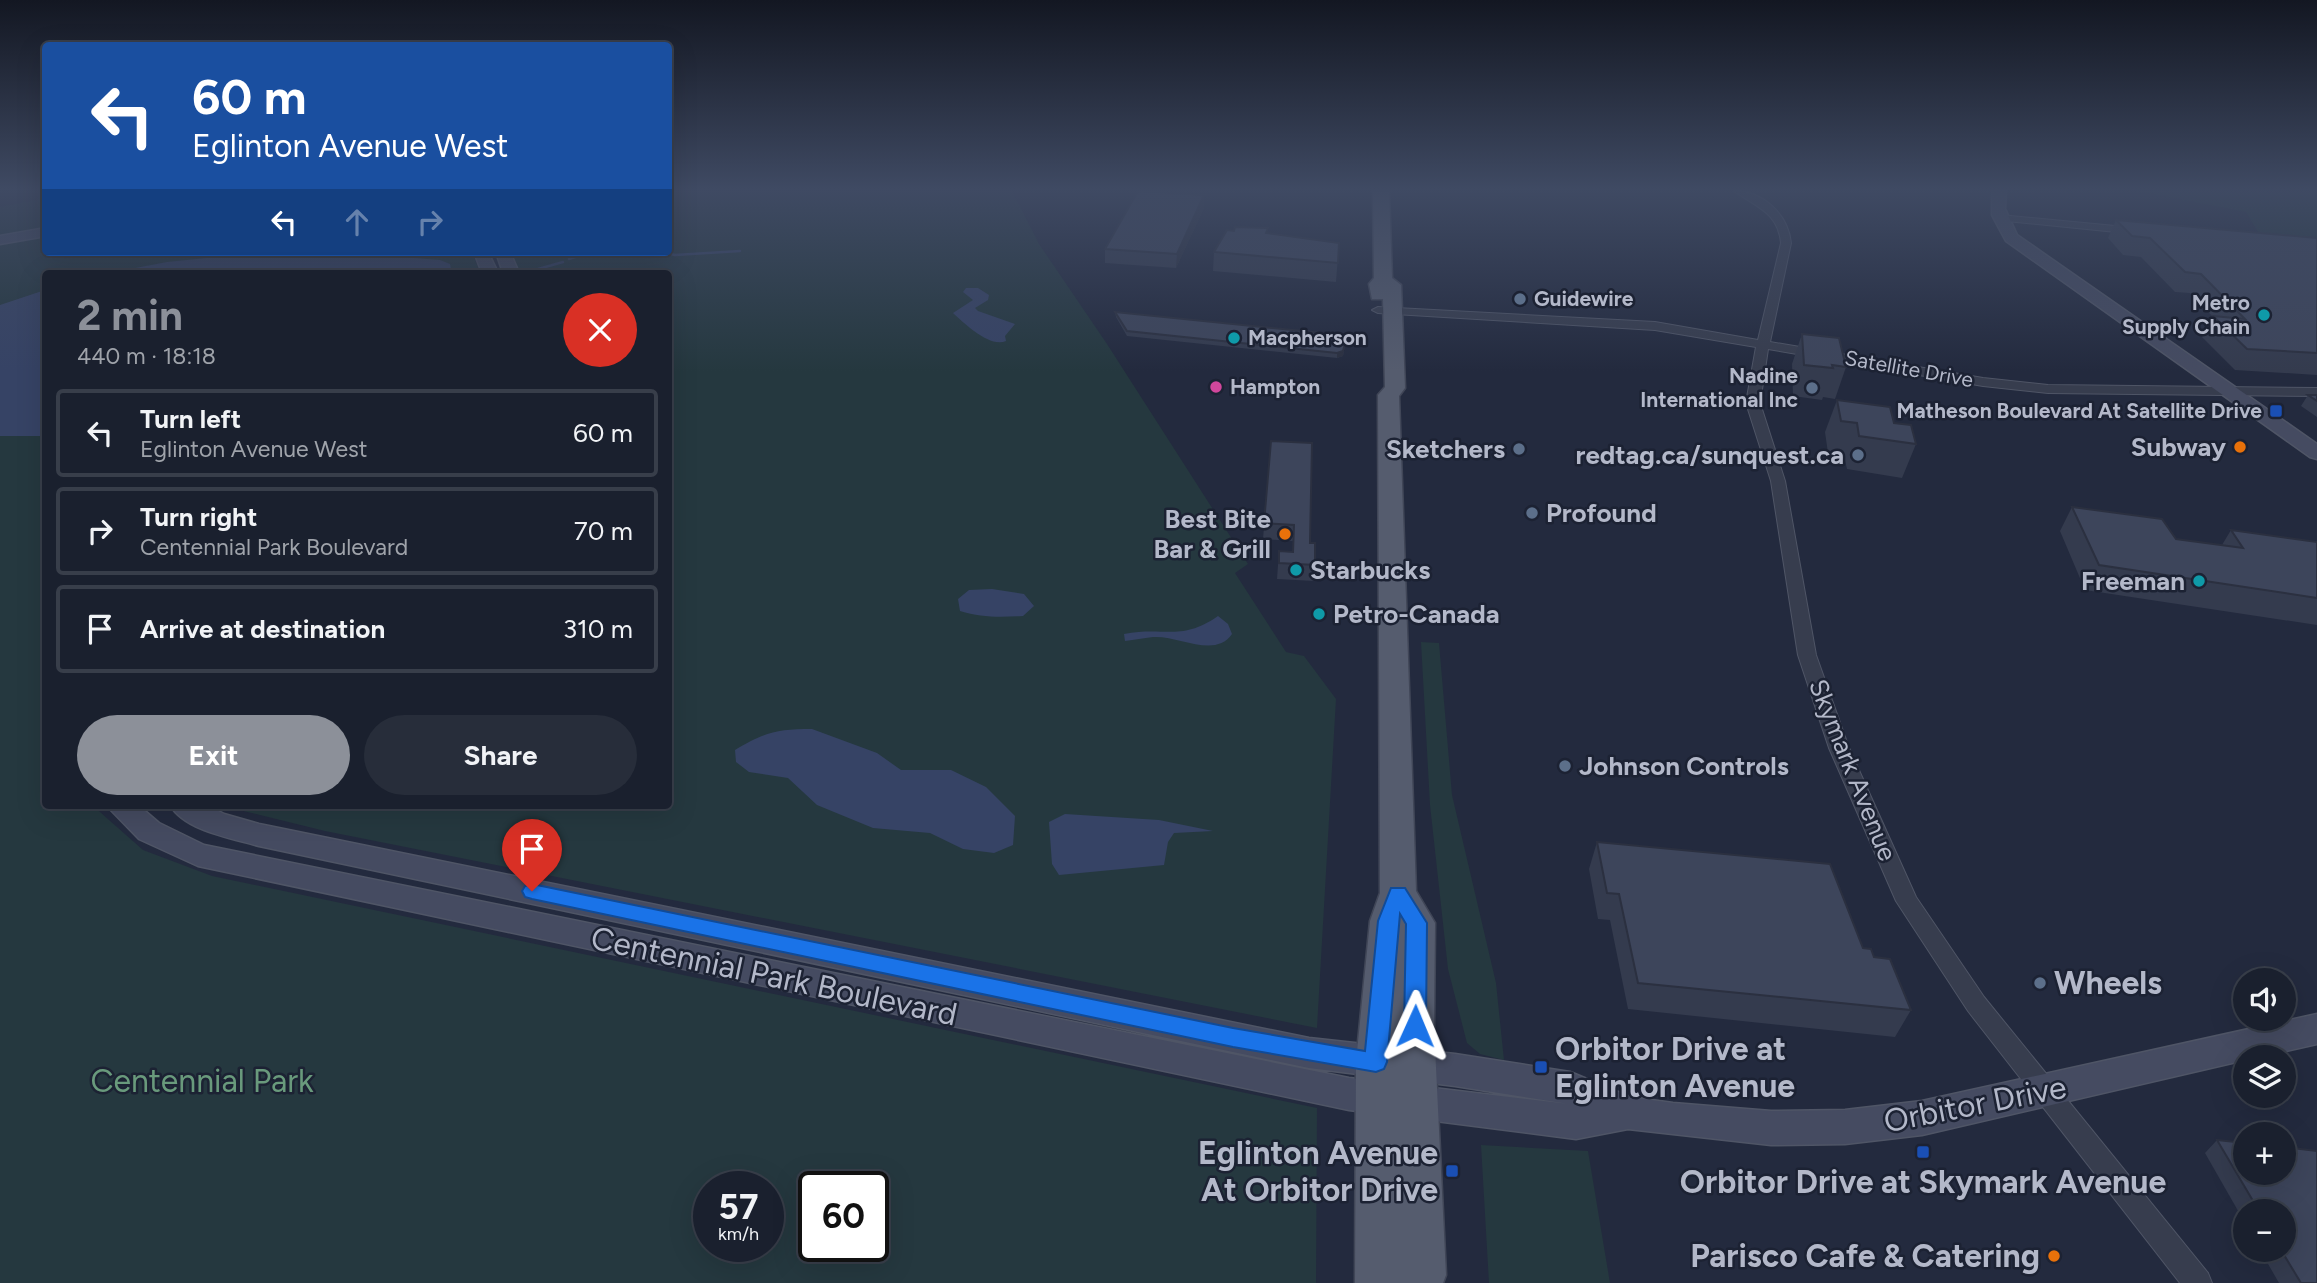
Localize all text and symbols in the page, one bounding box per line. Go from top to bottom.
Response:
text: 60 m [192,67,307,126]
icon: left [77,70,168,161]
text: Eglinton Avenue West [192,127,508,165]
icon: left [265,203,303,241]
icon: ahead [338,203,376,241]
icon: right [411,203,449,241]
place label: Guidewire [1534,286,1634,311]
text: 2 min [77,290,183,341]
place label: Metro Supply Chain [2122,290,2250,339]
marker: Guidewire [1512,291,1528,307]
button: close [563,293,637,367]
marker: Metro Supply Chain [2256,307,2272,323]
place label: Macpherson [1248,325,1367,350]
marker: Macpherson [1226,330,1242,346]
text: 440 m · 18:18 [77,342,216,370]
street label: Satellite Drive [1843,345,1975,392]
place label: Nadine International Inc [1640,363,1799,412]
place label: Hampton [1230,374,1320,399]
marker: Hampton [1208,379,1224,395]
marker: Nadine International Inc [1804,380,1820,396]
place label: Matheson Boulevard At Satellite Drive [1896,398,2262,423]
text: Turn left [140,403,241,435]
marker: Matheson Boulevard At Satellite Drive [2268,403,2284,419]
icon: left [81,414,119,452]
text: 60 m [573,417,633,449]
place label: Subway [2131,431,2226,463]
place label: Sketchers [1386,433,1505,465]
text: Eglinton Avenue West [140,435,367,463]
place label: redtag.ca/sunquest.ca [1576,439,1844,471]
marker: Subway [2232,439,2248,455]
marker: Sketchers [1511,441,1527,457]
marker: redtag.ca/sunquest.ca [1850,447,1866,463]
place label: Profound [1546,497,1657,529]
text: Turn right [140,501,257,533]
place label: Best Bite Bar & Grill [1153,503,1271,565]
marker: Profound [1524,505,1540,521]
icon: right [81,512,119,550]
text: 70 m [574,515,633,547]
marker: Best Bite Bar & Grill [1277,526,1293,542]
text: Centennial Park Boulevard [140,533,408,561]
place label: Starbucks [1310,554,1430,586]
marker: Starbucks [1288,562,1304,578]
place label: Freeman [2081,565,2185,597]
marker: Freeman [2191,573,2207,589]
place label: Petro-Canada [1333,598,1500,630]
marker: Petro-Canada [1311,606,1327,622]
icon: arrive [81,610,119,648]
text: Arrive at destination [140,613,385,645]
text: 310 m [563,613,633,645]
street label: Skymark Avenue [1802,674,1904,866]
button: Exit [77,715,350,795]
button: Share [364,715,637,795]
place label: Johnson Controls [1579,750,1789,782]
marker: Johnson Controls [1557,758,1573,774]
pin [502,819,562,891]
icon: arrive [513,830,551,868]
street label: Centennial Park Boulevard [587,919,961,1033]
place label: Wheels [2054,964,2162,1002]
map controls [2233,968,2296,1262]
button: sound [2233,968,2296,1031]
marker: Wheels [2032,975,2048,991]
position arrow [1378,989,1452,1063]
place label: Orbitor Drive at Eglinton Avenue [1555,1030,1795,1105]
button: layers [2233,1045,2296,1108]
marker: Orbitor Drive at Eglinton Avenue [1533,1059,1549,1075]
park label: Centennial Park [90,1062,314,1100]
street label: Orbitor Drive [1881,1068,2069,1140]
button: + [2233,1122,2296,1185]
place label: Eglinton Avenue At Orbitor Drive [1198,1134,1438,1209]
marker: Orbitor Drive at Skymark Avenue [1915,1144,1931,1160]
marker: Eglinton Avenue At Orbitor Drive [1444,1163,1460,1179]
place label: Orbitor Drive at Skymark Avenue [1680,1163,2166,1201]
speed limit sign: 60 [798,1171,889,1262]
text: 57 [719,1186,758,1228]
button: − [2233,1199,2296,1262]
text: km/h [718,1223,759,1245]
place label: Parisco Cafe & Catering [1690,1237,2040,1275]
marker: Parisco Cafe & Catering [2046,1248,2062,1264]

